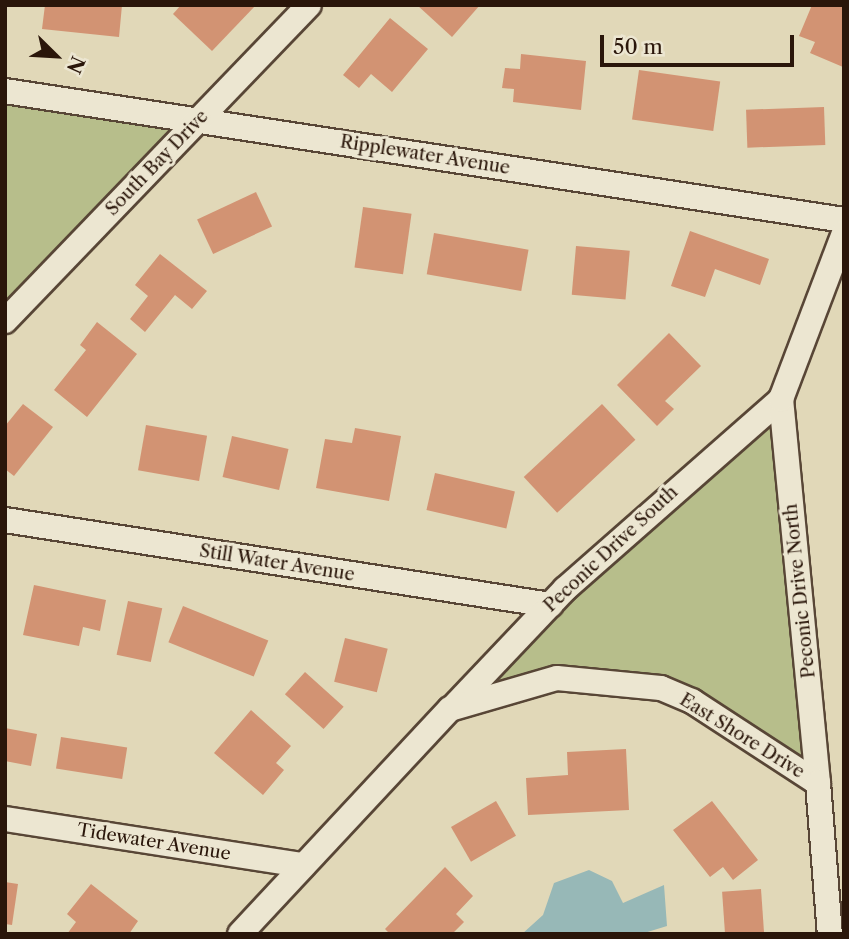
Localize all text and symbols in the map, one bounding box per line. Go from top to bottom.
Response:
north arrow [21,21,91,91]
scale bar [604,21,798,65]
text: 50 m [613,34,663,59]
text: N [62,53,90,77]
street label: South Bay Drive [101,106,213,220]
street label: Ripplewater Avenue [338,131,512,179]
street label: Peconic Drive South [540,481,682,617]
street label: Peconic Drive North [780,503,820,679]
street label: Still Water Avenue [197,540,357,586]
street label: East Shore Drive [676,689,808,783]
street label: Tidewater Avenue [75,819,233,865]

